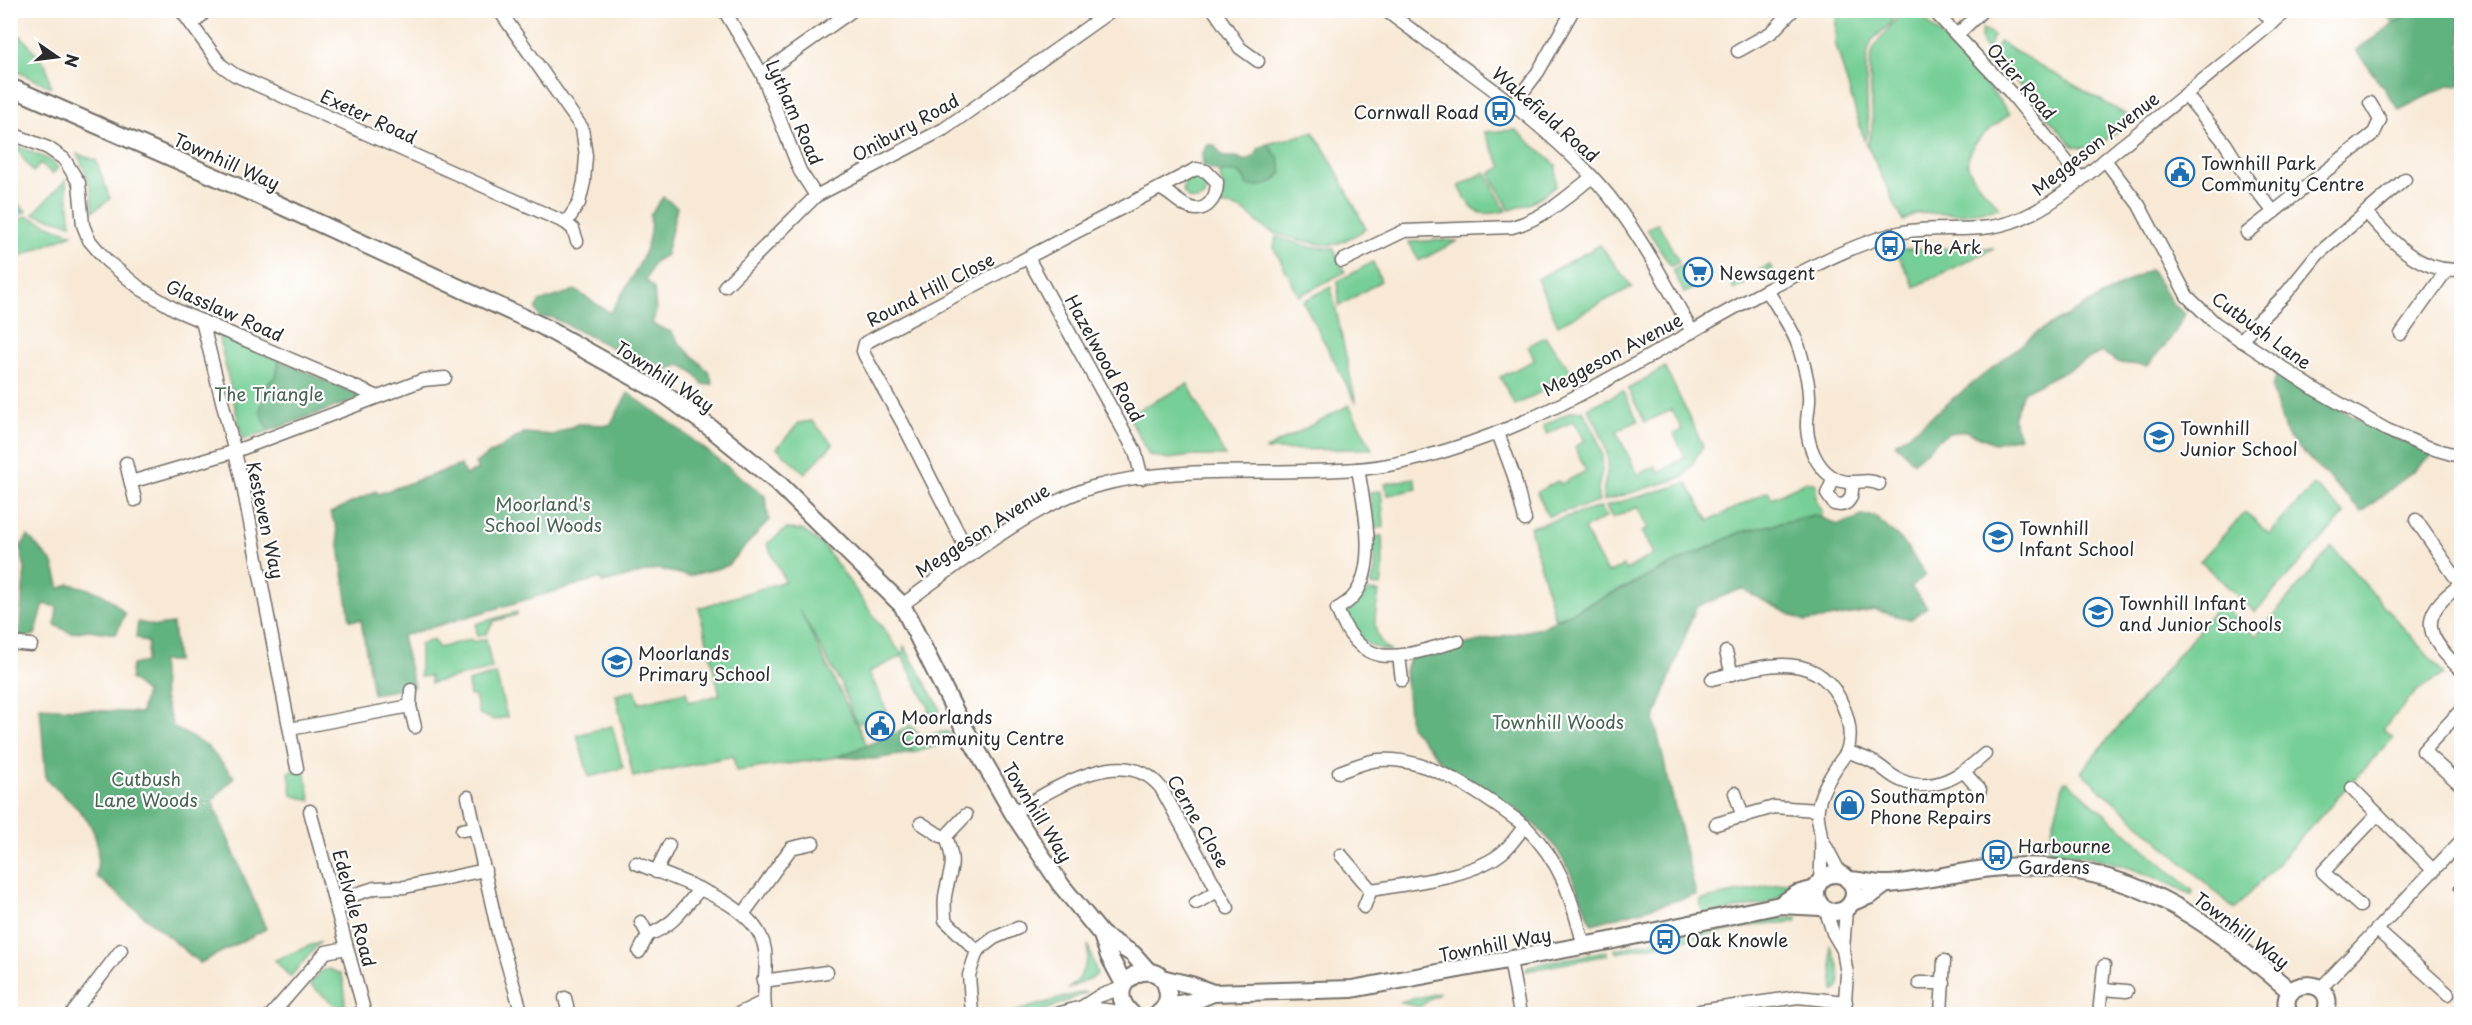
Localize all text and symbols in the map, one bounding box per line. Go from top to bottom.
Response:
north arrow [27,27,87,87]
street label: Ozier Road [1981,37,2063,125]
text: N [59,52,86,70]
street label: Lytham Road [760,55,830,169]
street label: Wakefield Road [1486,60,1606,168]
street label: Exeter Road [316,82,422,150]
street label: Meggeson Avenue [2026,84,2165,201]
street label: Onibury Road [846,86,964,168]
bus stop icon: Cornwall Road [1484,95,1516,127]
place label: Cornwall Road [1353,98,1479,125]
street label: Townhill Way [170,126,284,196]
place label: Townhill Park Community Centre [2201,149,2364,197]
public building icon: Townhill Park Community Centre [2164,156,2196,188]
bus stop icon: The Ark [1874,230,1906,262]
place label: The Ark [1911,233,1982,260]
street label: Round Hill Close [861,245,999,333]
supermarket icon: Newsagent [1682,256,1714,288]
place label: Newsagent [1719,259,1815,286]
street label: Glasslaw Road [162,272,288,348]
street label: Cutbush Lane [2207,285,2317,375]
street label: Hazelwood Road [1059,289,1151,427]
street label: Meggeson Avenue [1537,306,1687,402]
street label: Townhill Way [610,334,720,418]
park label: The Triangle [214,380,324,407]
place label: Townhill Junior School [2180,414,2298,462]
school or university icon: Townhill Junior School [2143,421,2175,453]
street label: Kesteven Way [240,459,292,581]
street label: Meggeson Avenue [910,476,1055,584]
park label: Moorland's School Woods [484,490,602,538]
place label: Townhill Infant School [2019,514,2134,562]
school or university icon: Townhill Infant School [1982,521,2014,553]
place label: Townhill Infant and Junior Schools [2119,589,2282,637]
school or university icon: Townhill Infant and Junior Schools [2082,596,2114,628]
place label: Moorlands Primary School [638,639,770,687]
school or university icon: Moorlands Primary School [601,646,633,678]
place label: Moorlands Community Centre [901,703,1064,751]
park label: Townhill Woods [1492,708,1624,735]
public building icon: Moorlands Community Centre [864,710,896,742]
street label: Townhill Way [996,757,1080,867]
park label: Cutbush Lane Woods [94,765,198,813]
street label: Cerne Close [1161,769,1237,873]
place label: Southampton Phone Repairs [1870,782,1991,830]
shop icon: Southampton Phone Repairs [1833,789,1865,821]
place label: Harbourne Gardens [2018,832,2111,880]
bus stop icon: Harbourne Gardens [1981,839,2013,871]
street label: Edelvale Road [326,846,384,970]
street label: Townhill Way [2188,885,2296,975]
street label: Townhill Way [1437,920,1553,968]
bus stop icon: Oak Knowle [1649,923,1681,955]
place label: Oak Knowle [1686,926,1788,953]

